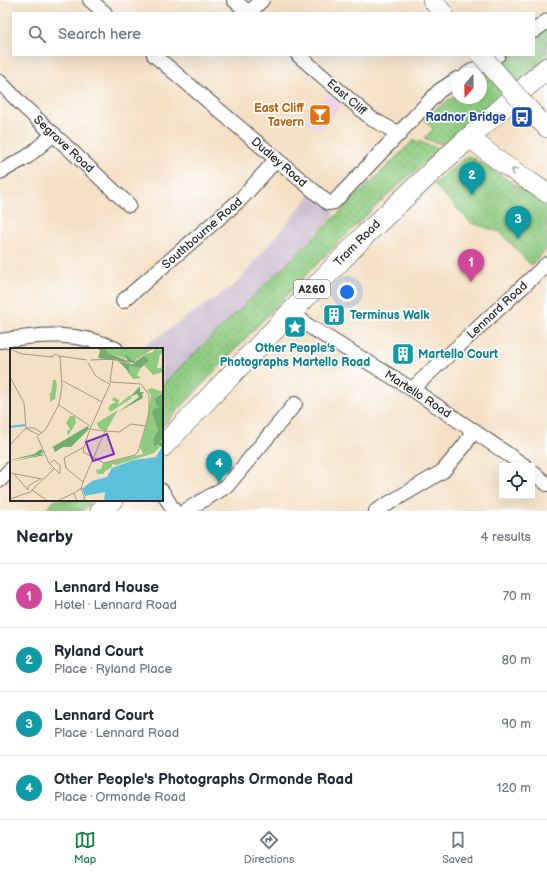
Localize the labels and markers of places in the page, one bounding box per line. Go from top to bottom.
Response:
place label: East Cliff Tavern [254,101,304,130]
bar icon: East Cliff Tavern [307,102,333,128]
bus stop icon: Radnor Bridge [509,104,535,130]
place label: Radnor Bridge [425,110,506,125]
pin: 2 [459,162,485,195]
pin: 3 [505,206,531,239]
pin: 1 [458,249,484,282]
building icon: Terminus Walk [321,302,347,328]
place label: Terminus Walk [350,308,430,323]
place icon: Other People's Photographs Martello Road [282,314,308,340]
place label: Other People's Photographs Martello Road [220,341,370,370]
building icon: Martello Court [390,341,416,367]
place label: Martello Court [418,347,498,362]
pin: 4 [206,450,232,483]

